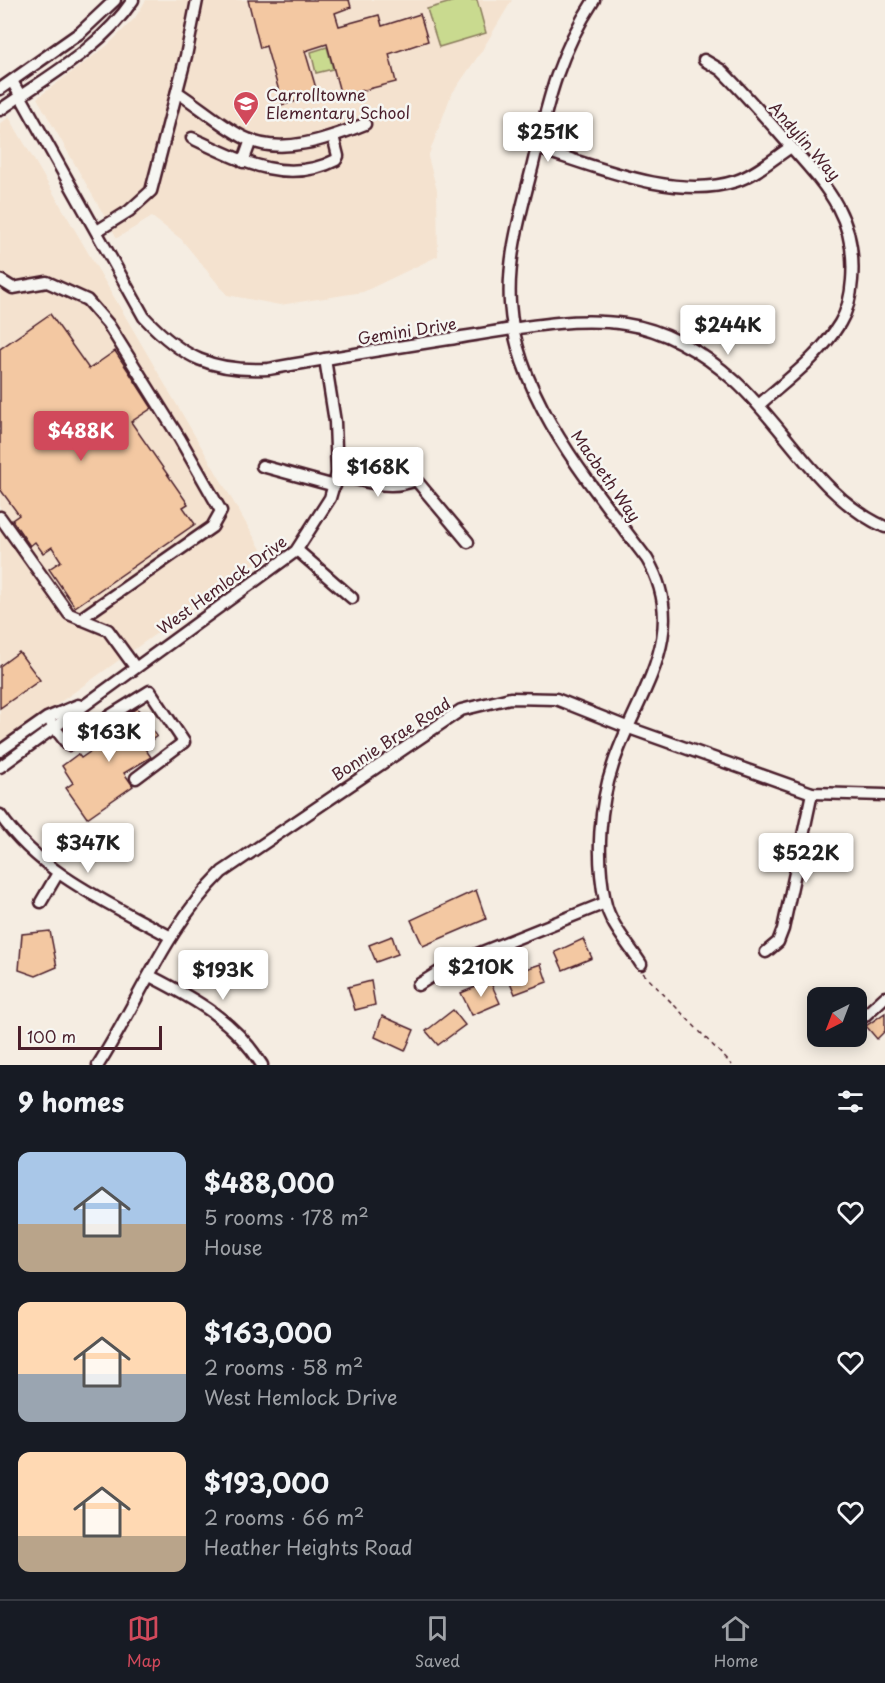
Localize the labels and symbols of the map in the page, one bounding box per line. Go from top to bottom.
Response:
place label: Carrolltowne Elementary School [266,82,410,124]
school or university icon: Carrolltowne Elementary School [231,89,261,127]
street label: Andylin Way [765,95,847,185]
pin: $251K [506,112,590,163]
pin: $244K [686,305,770,356]
street label: Gemini Drive [356,310,458,350]
pin: $488K [39,411,123,462]
street label: Macbeth Way [566,425,647,526]
pin: $168K [336,447,420,498]
street label: West Hemlock Drive [152,529,291,639]
street label: Bonnie Brae Road [326,691,455,786]
pin: $163K [67,712,151,763]
pin: $347K [46,823,130,874]
pin: $522K [764,833,848,884]
pin: $210K [439,947,523,998]
pin: $193K [181,950,265,1001]
north arrow [807,987,867,1047]
scale bar [18,1023,162,1050]

